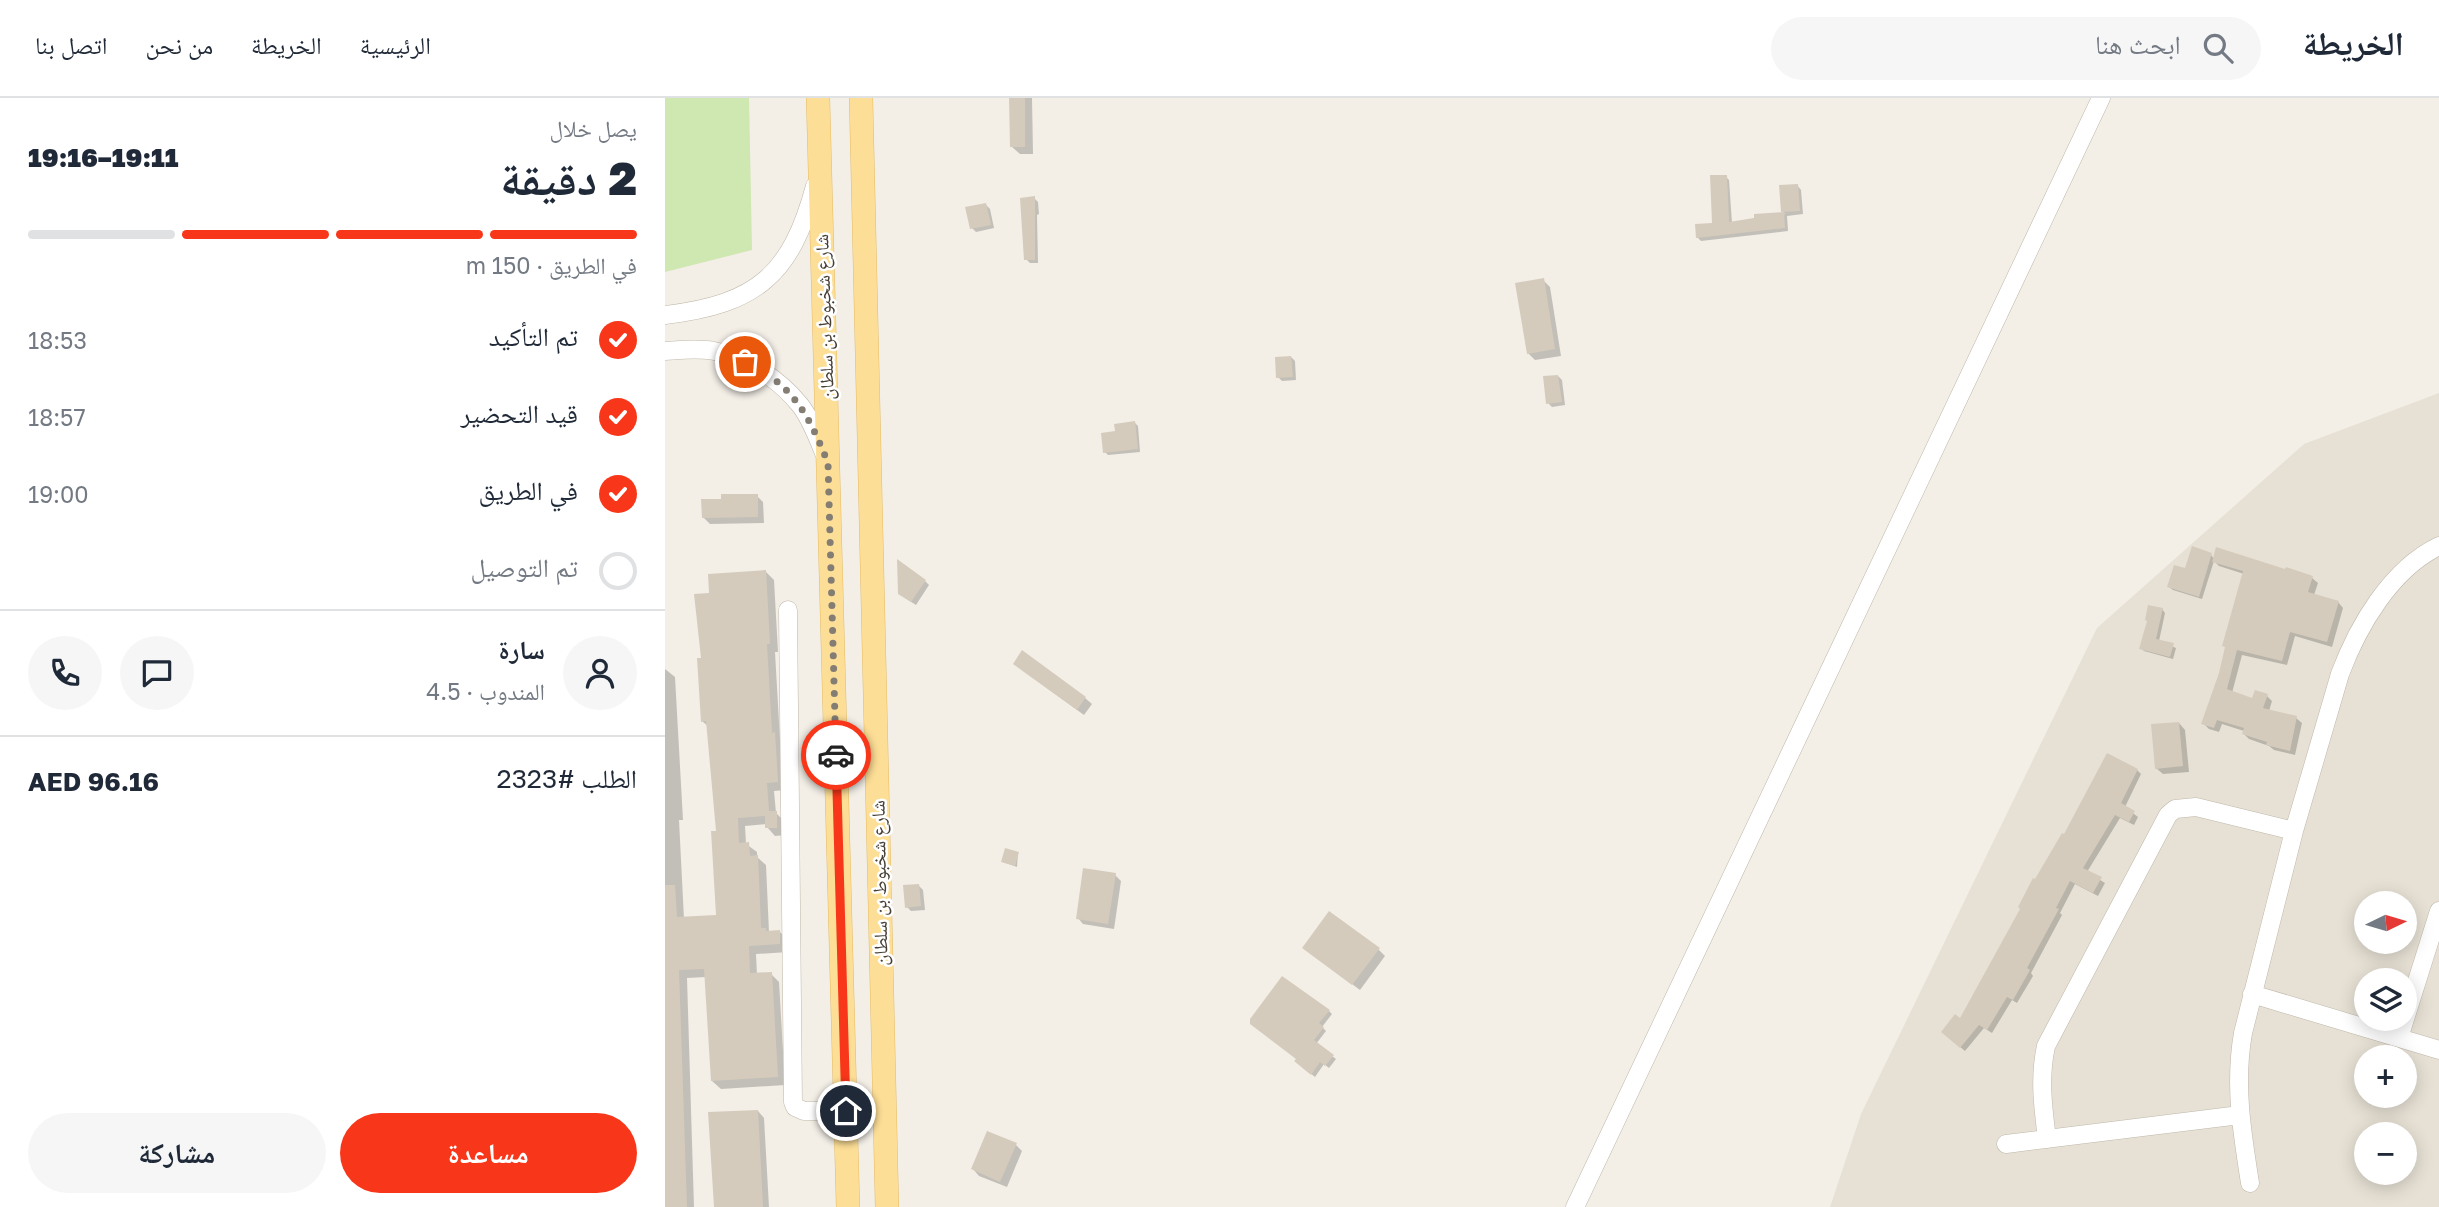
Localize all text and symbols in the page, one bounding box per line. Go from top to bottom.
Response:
search box [1771,17,2261,80]
text: الخريطة [2303,23,2404,62]
text: ابحث هنا [2095,29,2181,60]
icon: search [2199,29,2237,67]
text: اتصل بنا [35,30,107,59]
text: من نحن [145,30,213,59]
text: الخريطة [251,30,322,59]
text: الرئيسية [360,30,431,59]
text: يصل خلال [550,114,637,142]
text: 19:11–19:16 [28,142,178,173]
text: 2 دقيقة [500,150,637,205]
street label: شارع شخبوط بن سلطان [809,234,839,400]
text: في الطريق · 150 m [466,251,637,279]
text: تم التأكيد [489,321,578,352]
icon: check [599,321,637,359]
text: 18:53 [28,326,87,354]
pin [715,332,775,392]
icon: bag [726,343,764,381]
text: قيد التحضير [460,398,578,429]
icon: check [599,398,637,436]
text: 18:57 [28,403,86,431]
text: في الطريق [479,475,578,506]
icon: check [599,475,637,513]
text: 19:00 [28,480,89,508]
text: تم التوصيل [470,552,578,583]
text: سارة [498,634,545,665]
button: phone [28,636,102,710]
button: chat [120,636,194,710]
button: person [563,636,637,710]
text: المندوب · 4.5 [426,677,545,705]
courier [801,720,871,790]
icon: car [817,736,855,774]
text: الطلب #2323 [497,763,637,794]
text: AED 96.16 [28,766,159,797]
street label: شارع شخبوط بن سلطان [866,800,892,966]
north arrow [2354,891,2417,954]
map controls [2354,891,2417,1185]
button: layers [2354,968,2417,1031]
button: + [2354,1045,2417,1108]
pin [816,1081,876,1141]
icon: home [827,1092,865,1130]
button: مشاركة [28,1113,326,1193]
button: مساعدة [340,1113,637,1193]
button: − [2354,1122,2417,1185]

